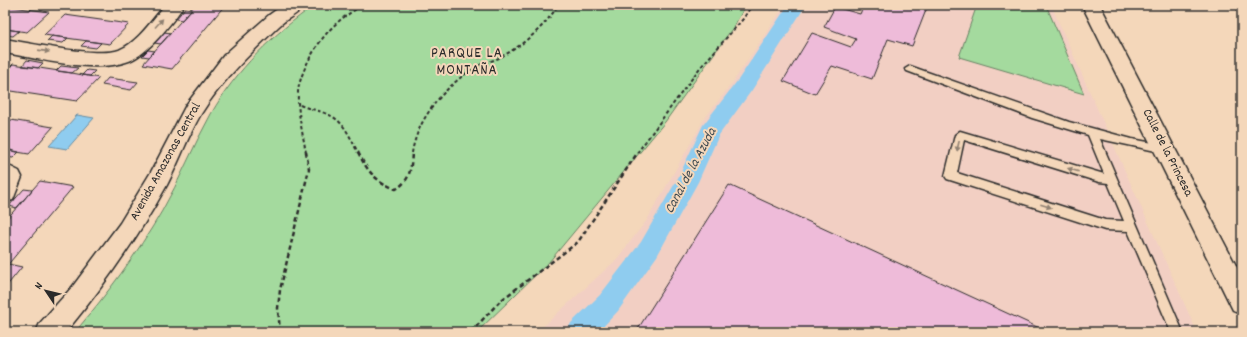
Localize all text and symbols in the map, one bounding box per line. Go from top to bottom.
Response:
one-way arrow [154,18,164,28]
district label: PARQUE LA MONTAÑA [431,43,503,82]
one-way arrow [38,48,50,54]
street label: Avenida Amazonas Central [126,100,206,224]
street label: Calle de la Princesa [1137,106,1198,201]
water label: Canal de la Azuda [660,123,723,217]
one-way arrow [954,140,960,153]
one-way arrow [1067,167,1079,173]
one-way arrow [1040,204,1052,210]
north arrow [26,271,66,311]
text: N [31,279,48,293]

